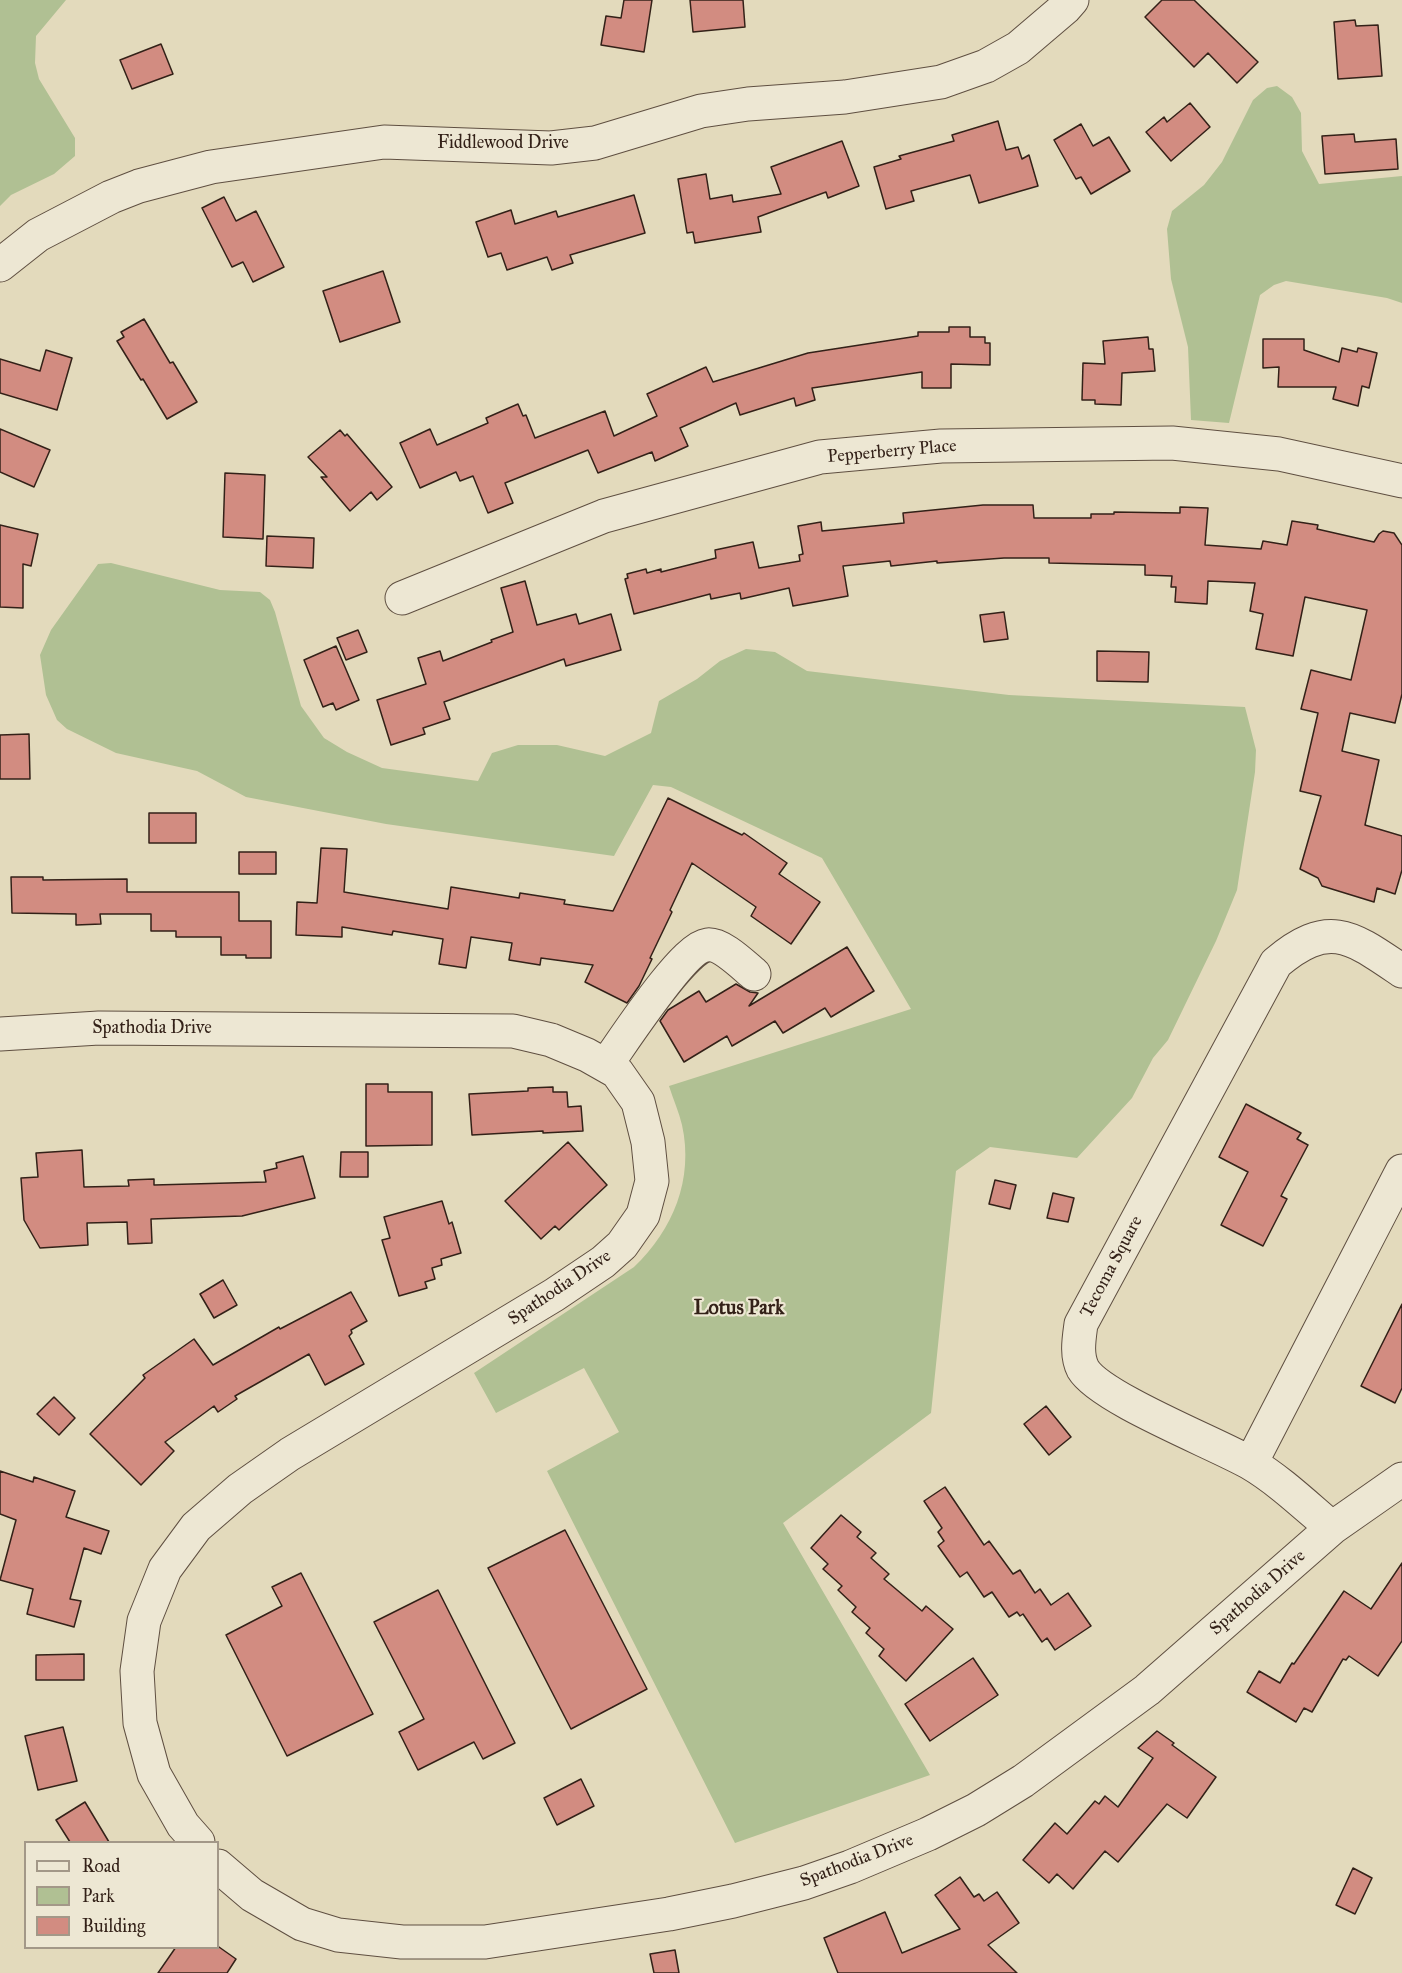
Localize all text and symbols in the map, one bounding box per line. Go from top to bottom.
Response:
street label: Fiddlewood Drive [437,133,569,155]
street label: Pepperberry Place [827,436,957,468]
street label: Spathodia Drive [92,1018,212,1040]
street label: Tecoma Square [1076,1212,1148,1322]
street label: Spathodia Drive [504,1246,616,1330]
district label: Lotus Park [694,1297,784,1321]
street label: Spathodia Drive [1206,1546,1310,1640]
street label: Spathodia Drive [797,1829,917,1893]
legend [24,1841,219,1949]
text: Road [82,1855,120,1877]
text: Park [82,1885,115,1907]
text: Building [82,1915,145,1937]

